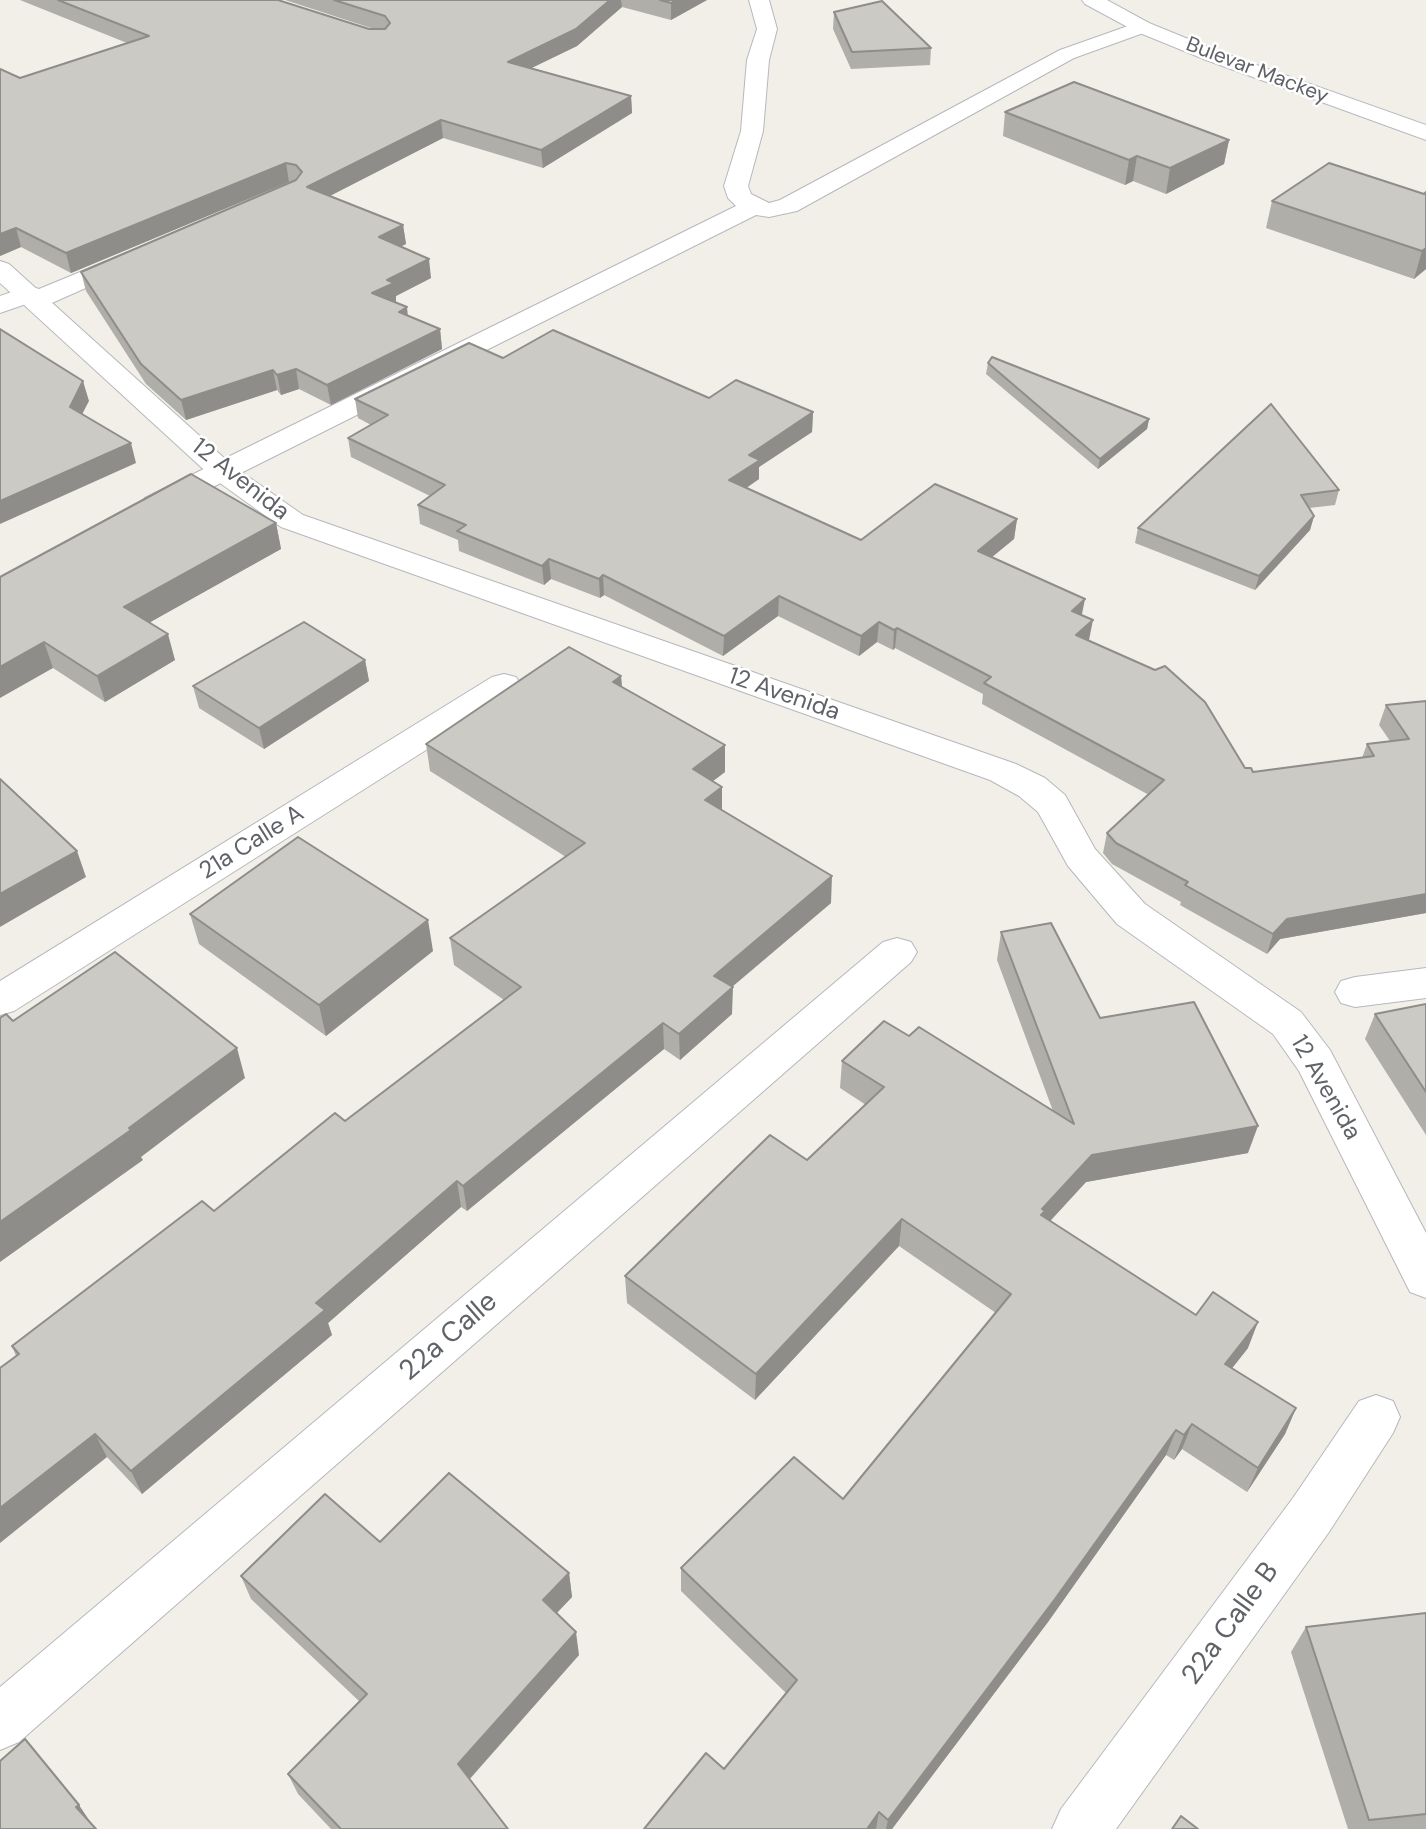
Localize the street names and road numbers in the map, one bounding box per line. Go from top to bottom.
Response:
street label: Bulevar Mackey [1182,32,1332,110]
street label: 12 Avenida [186,433,294,527]
street label: 12 Avenida [725,663,843,727]
street label: 21a Calle A [194,800,310,886]
street label: 12 Avenida [1284,1031,1366,1145]
street label: 22a Calle [393,1285,505,1389]
street label: 22a Calle B [1175,1556,1287,1692]

